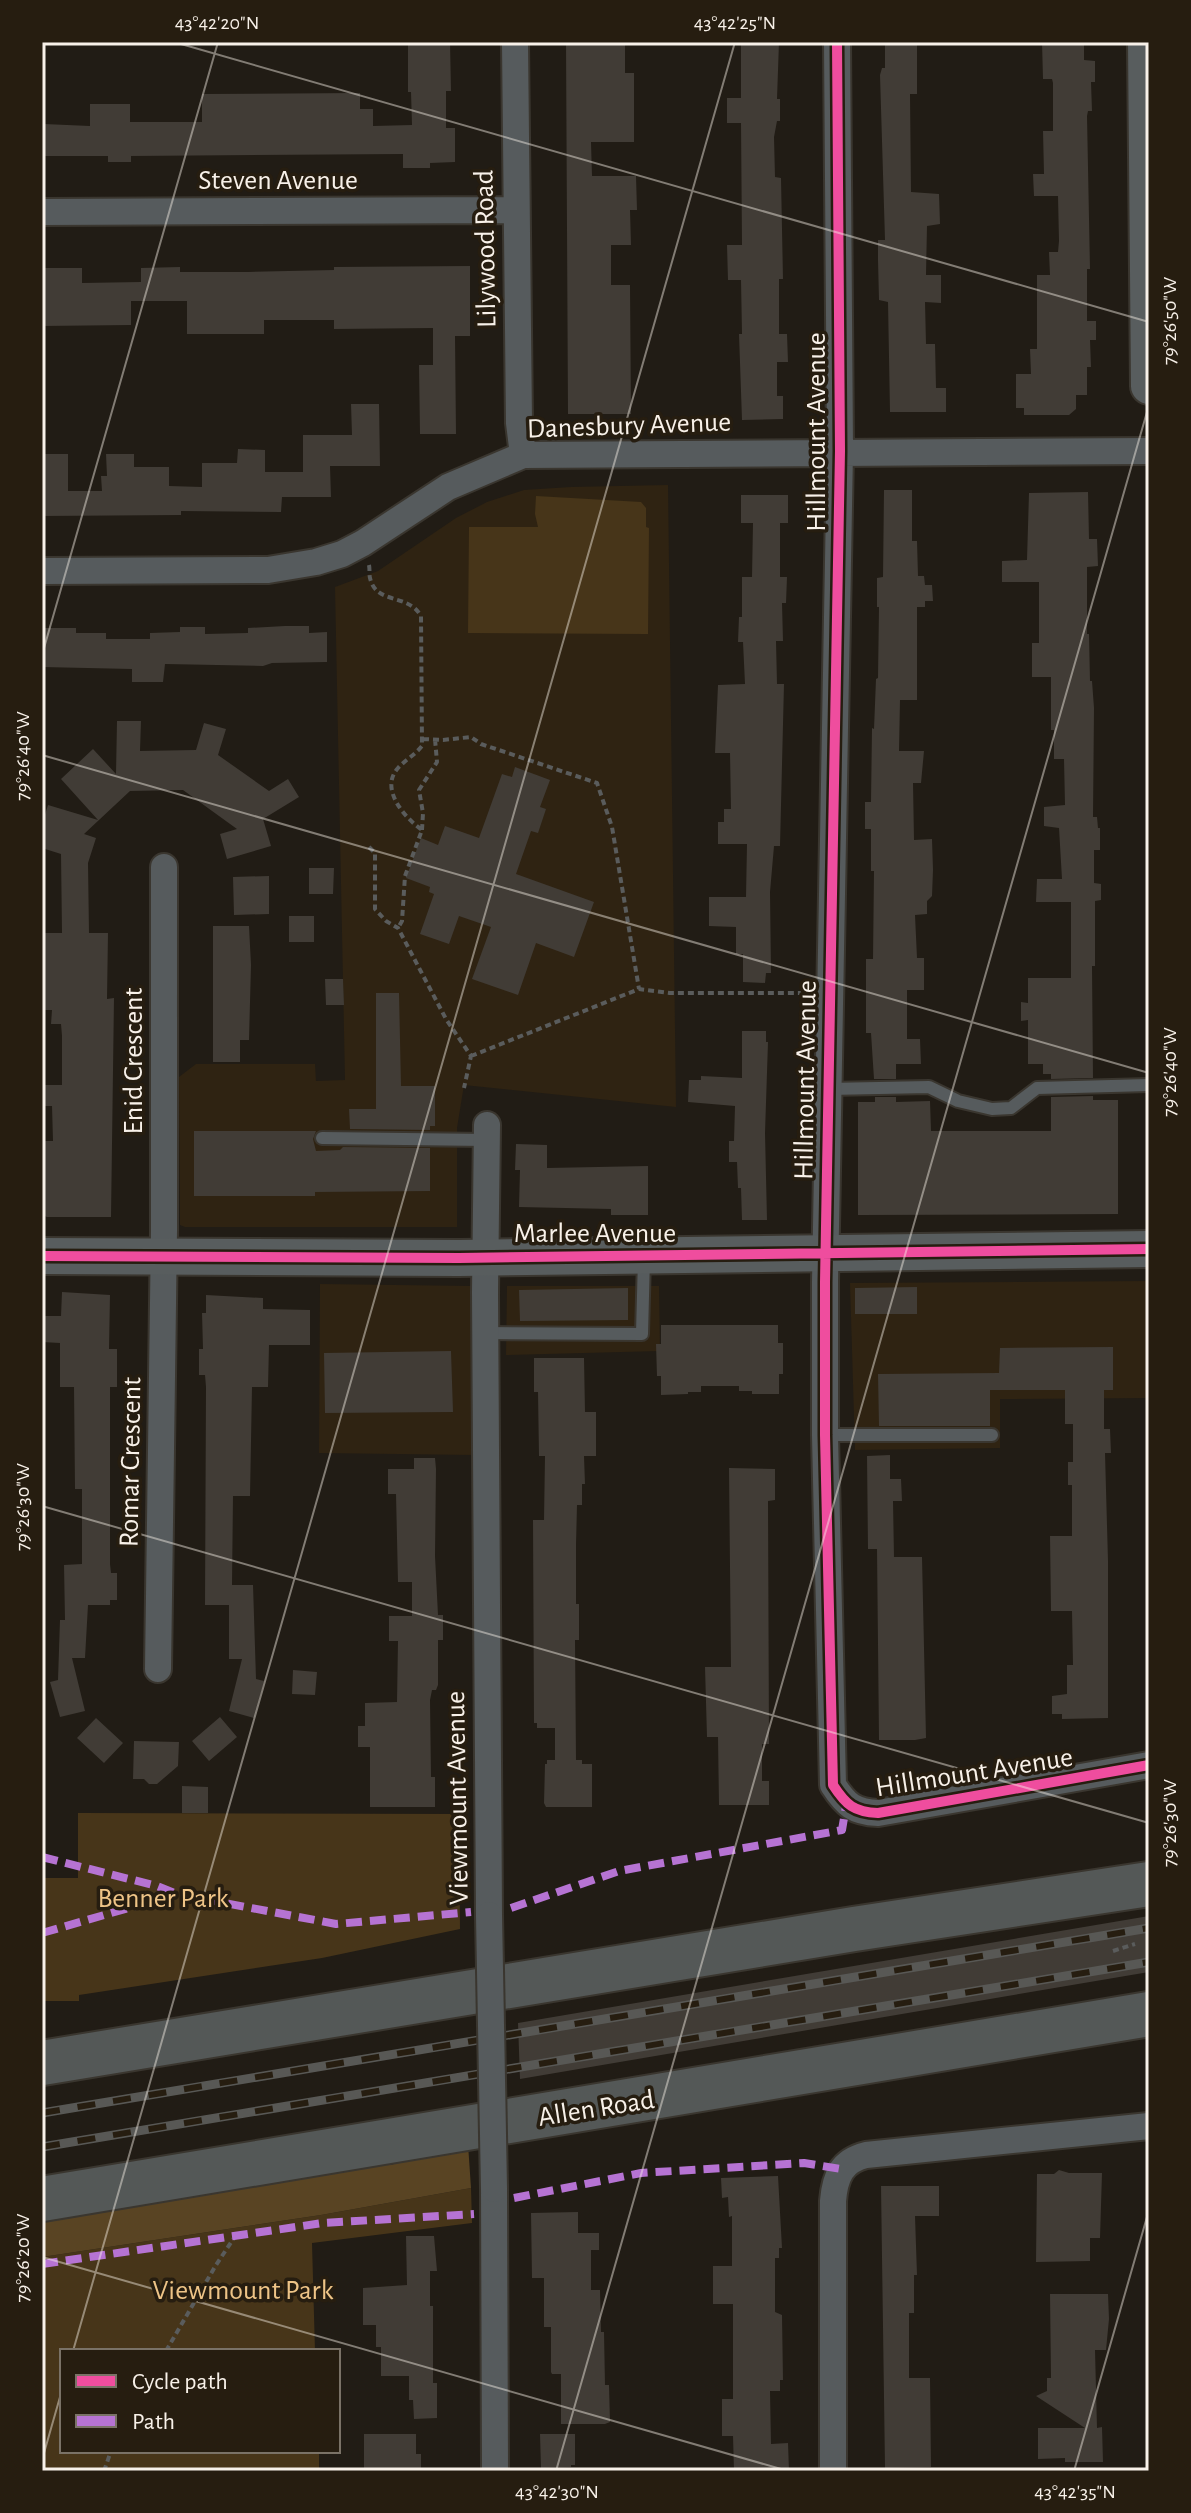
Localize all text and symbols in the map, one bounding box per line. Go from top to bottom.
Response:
text: 43°42'20"N [175,13,259,33]
text: 43°42'25"N [694,13,776,33]
street label: Steven Avenue [198,167,358,195]
street label: Lilywood Road [471,170,501,328]
text: 79°26'50"W [1160,277,1180,365]
street label: Hillmount Avenue [803,332,831,532]
street label: Danesbury Avenue [526,408,732,444]
text: 79°26'40"W [13,711,33,801]
street label: Hillmount Avenue [790,980,822,1180]
street label: Enid Crescent [120,987,148,1134]
text: 79°26'40"W [1160,1027,1180,1117]
street label: Marlee Avenue [514,1220,676,1248]
street label: Romar Crescent [116,1377,146,1547]
text: 79°26'30"W [13,1463,33,1551]
street label: Viewmount Avenue [442,1691,474,1905]
street label: Hillmount Avenue [874,1744,1075,1802]
text: 79°26'30"W [1160,1779,1180,1867]
park label: Benner Park [97,1885,229,1913]
street label: Allen Road [536,2086,657,2132]
text: 79°26'20"W [13,2213,33,2302]
park label: Viewmount Park [153,2277,334,2305]
legend [60,2349,340,2453]
text: Cycle path [132,2370,228,2394]
text: Path [132,2410,175,2434]
text: 43°42'30"N [515,2482,599,2502]
text: 43°42'35"N [1034,2482,1116,2502]

